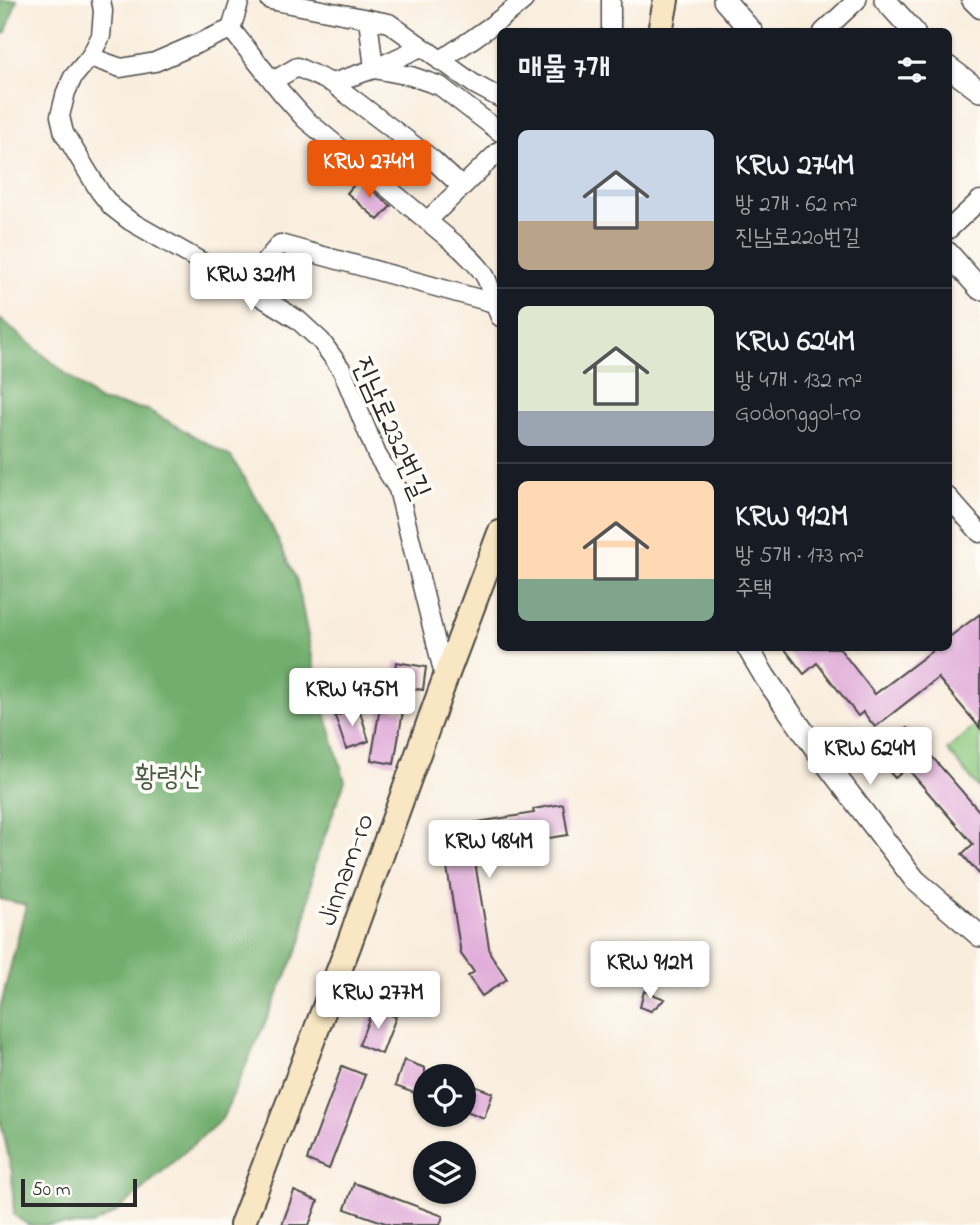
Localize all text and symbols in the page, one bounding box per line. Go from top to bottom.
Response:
text: 매물 7개 [518,48,610,92]
icon: filters [893,51,931,89]
pin: KRW 274M [297,140,441,200]
text: KRW 274M [735,145,855,189]
text: KRW 274M [323,146,415,179]
icon: home [574,158,658,242]
text: 방 2개 · 62 m² [735,189,858,222]
text: 진남로220번길 [735,222,860,255]
pin: KRW 321M [179,254,323,313]
text: KRW 321M [206,259,296,292]
text: KRW 624M [735,321,856,365]
icon: home [574,334,658,418]
street label: 진남로232번길 [340,351,439,506]
text: 방 4개 · 132 m² [735,365,862,398]
text: Godonggol-ro [735,398,861,431]
text: KRW 912M [735,496,849,540]
icon: home [574,509,658,593]
text: 방 5개 · 173 m² [735,540,864,573]
text: 주택 [735,573,772,606]
pin: KRW 475M [280,668,424,728]
text: KRW 475M [305,674,399,707]
pin: KRW 624M [798,728,942,787]
text: KRW 624M [824,733,916,766]
park label: 황령산 [134,758,202,799]
street label: Jinnam-ro [308,808,387,932]
pin: KRW 484M [417,820,561,880]
text: KRW 484M [445,826,534,859]
pin: KRW 912M [578,942,722,1001]
text: KRW 912M [606,947,694,980]
pin: KRW 277M [306,972,450,1031]
text: KRW 277M [332,977,424,1010]
map controls [413,1064,476,1204]
button: locate [413,1064,476,1127]
button: layers [413,1141,476,1204]
scale bar [21,1176,136,1208]
text: 50 m [32,1177,71,1204]

